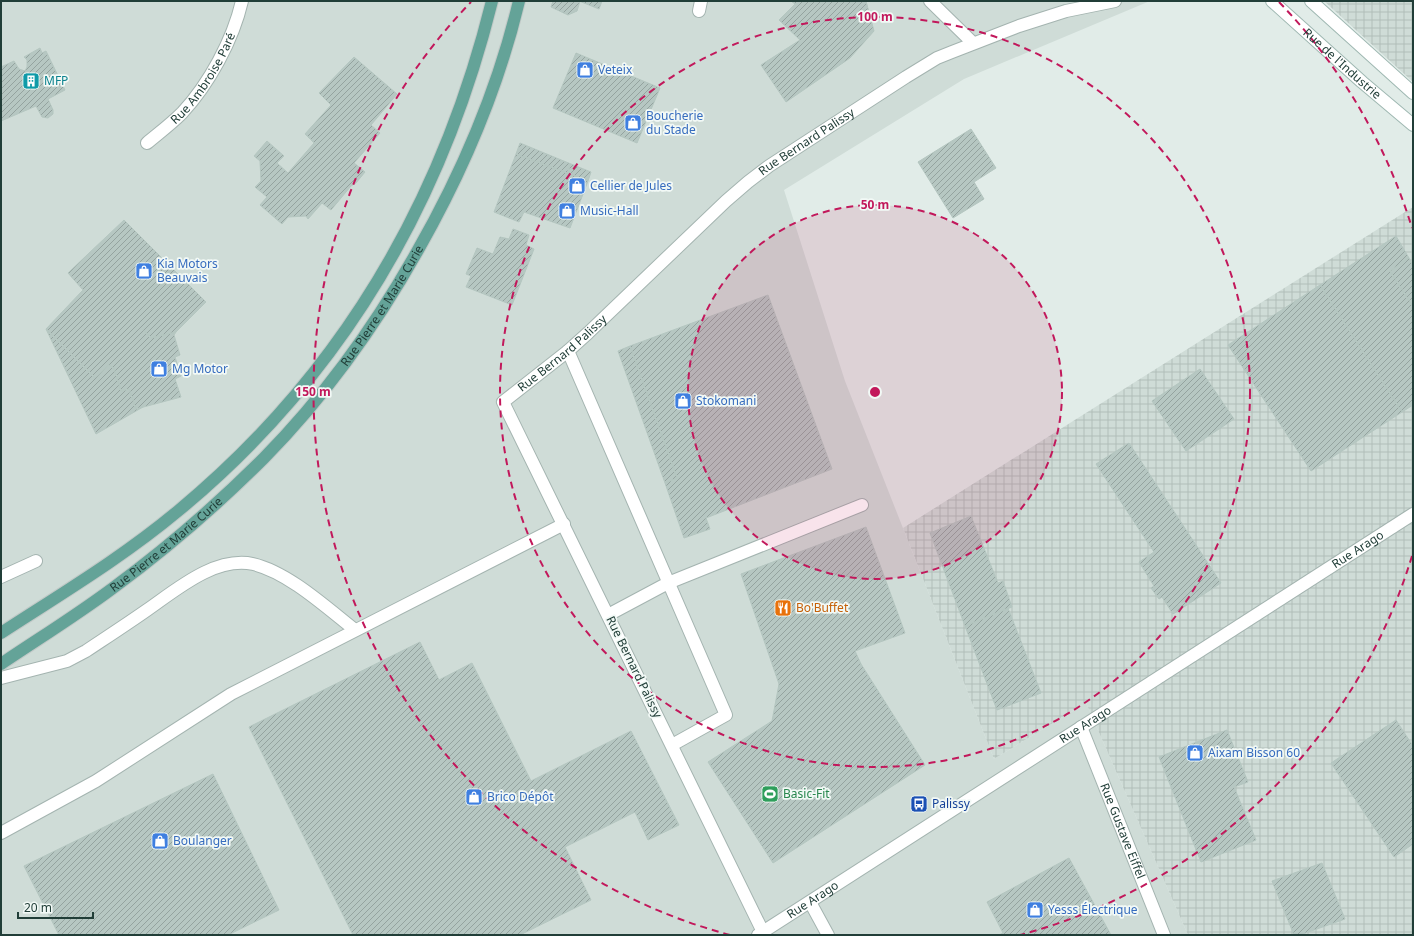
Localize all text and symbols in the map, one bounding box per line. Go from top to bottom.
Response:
text: 100 m [857,8,893,25]
street label: Rue de l'Industrie [1300,24,1385,103]
street label: Rue Ambroise Paré [167,29,239,128]
shop icon: Veteix [575,60,595,80]
place label: Veteix [598,61,633,78]
building icon: MFP [21,71,41,91]
place label: MFP [44,72,68,89]
street label: Rue Bernard Palissy [755,103,858,179]
place label: Boucherie du Stade [646,107,703,138]
shop icon: Boucherie du Stade [623,113,643,133]
shop icon: Cellier de Jules [567,176,587,196]
place label: Cellier de Jules [590,177,672,194]
text: 50 m [861,196,889,213]
shop icon: Music-Hall [557,201,577,221]
place label: Music-Hall [580,202,639,219]
street label: Rue Pierre et Marie Curie [336,242,427,370]
place label: Kia Motors Beauvais [157,255,218,286]
shop icon: Kia Motors Beauvais [134,261,154,281]
street label: Rue Bernard Palissy [514,310,611,395]
shop icon: Mg Motor [149,359,169,379]
place label: Mg Motor [172,360,228,377]
text: 150 m [295,383,331,400]
centre of rings [868,385,882,399]
shop icon: Stokomani [673,391,693,411]
place label: Stokomani [696,392,756,409]
street label: Rue Pierre et Marie Curie [106,493,226,596]
street label: Rue Arago [1328,526,1387,572]
restaurant icon: Bo'Buffet [773,598,793,618]
place label: Bo'Buffet [796,599,849,616]
street label: Rue Bernard Palissy [602,613,667,721]
street label: Rue Arago [1056,701,1114,747]
shop icon: Aixam Bisson 60 [1185,743,1205,763]
place label: Aixam Bisson 60 [1208,744,1300,761]
street label: Rue Gustave Eiffel [1096,780,1150,881]
sports icon: Basic-Fit [760,784,780,804]
place label: Basic-Fit [783,785,830,802]
shop icon: Brico Dépôt [464,787,484,807]
place label: Brico Dépôt [487,788,554,805]
bus stop icon: Palissy [909,794,929,814]
place label: Palissy [932,795,971,812]
shop icon: Boulanger [150,831,170,851]
place label: Boulanger [173,832,232,849]
street label: Rue Arago [783,876,842,922]
scale bar [18,894,93,920]
text: 20 m [24,899,52,916]
shop icon: Yesss Électrique [1025,900,1045,920]
place label: Yesss Électrique [1048,901,1138,918]

